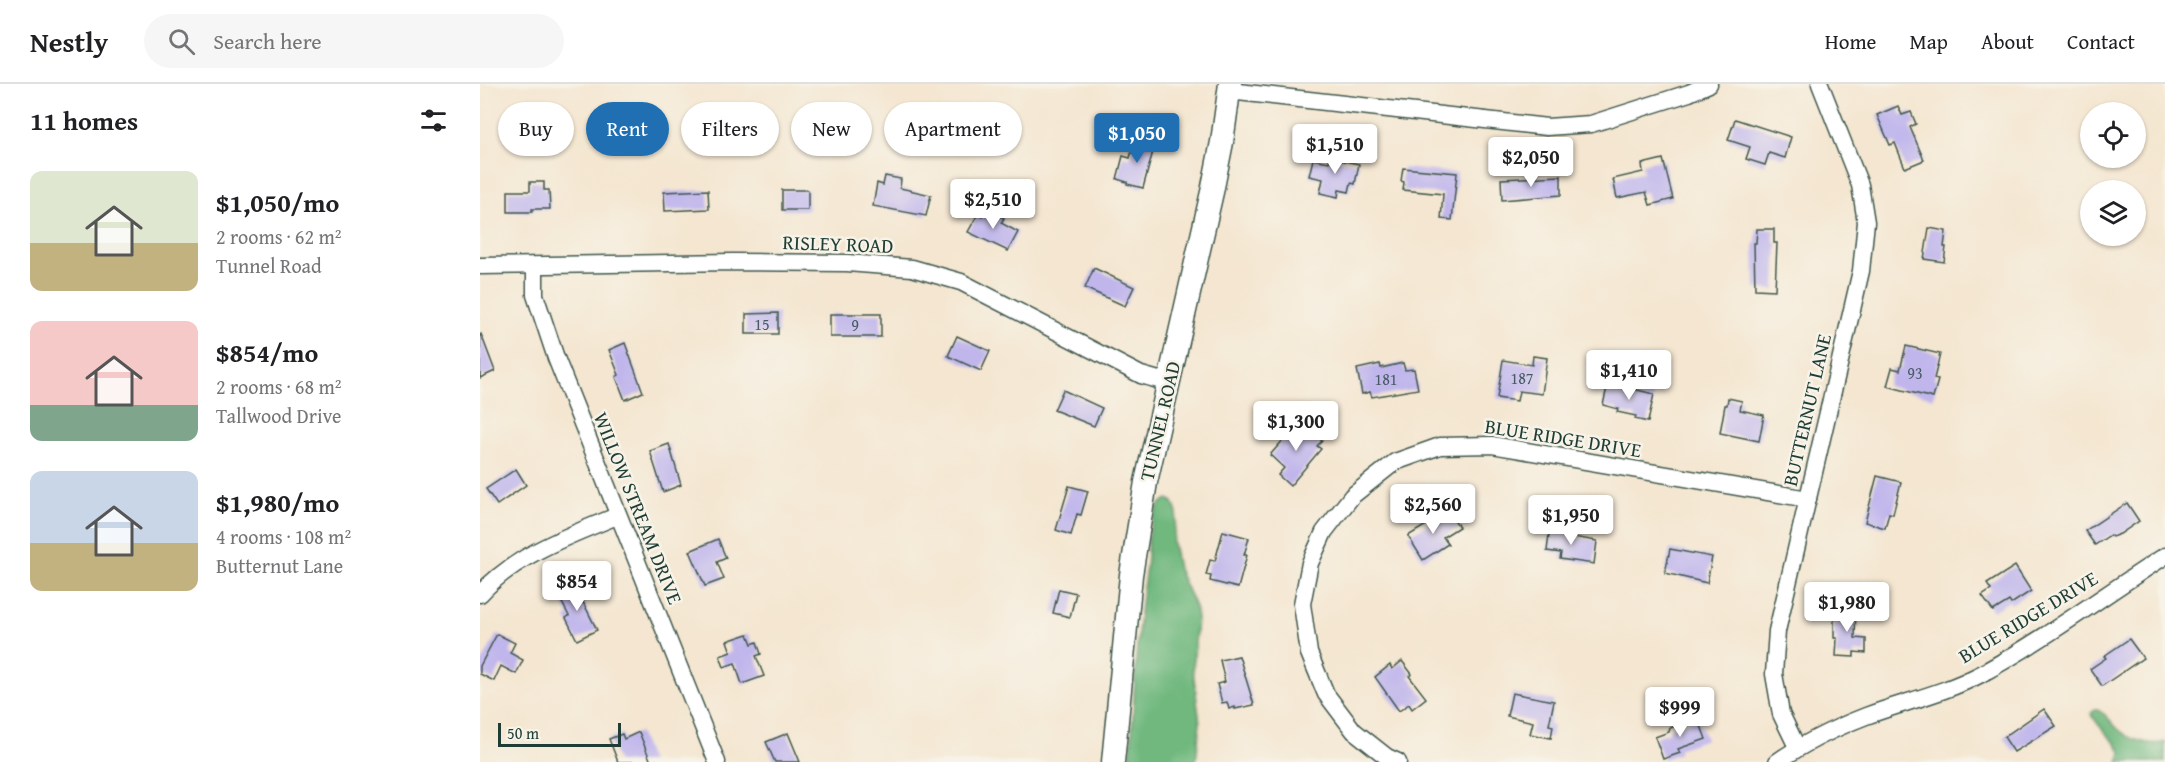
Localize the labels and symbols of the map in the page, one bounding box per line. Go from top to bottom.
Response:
pin: $1,050 [1088,113,1186,164]
pin: $1,510 [1286,124,1384,175]
pin: $2,050 [1482,137,1580,188]
pin: $2,510 [944,179,1042,230]
street label: RISLEY ROAD [782,227,894,260]
house number: 15 [754,312,770,336]
house number: 9 [851,313,859,337]
street label: BUTTERNUT LANE [1775,331,1838,489]
pin: $1,410 [1580,350,1678,401]
street label: TUNNEL ROAD [1132,358,1187,484]
house number: 93 [1907,361,1923,385]
house number: 187 [1510,366,1534,390]
house number: 181 [1374,367,1398,391]
pin: $1,300 [1247,401,1345,452]
street label: WILLOW STREAM DRIVE [587,407,690,608]
street label: BLUE RIDGE DRIVE [1483,411,1643,464]
pin: $2,560 [1384,484,1482,535]
pin: $1,950 [1522,495,1620,546]
pin: $854 [541,561,613,612]
street label: BLUE RIDGE DRIVE [1953,563,2103,670]
pin: $1,980 [1798,582,1896,633]
pin: $999 [1644,687,1716,738]
scale bar [498,720,621,748]

